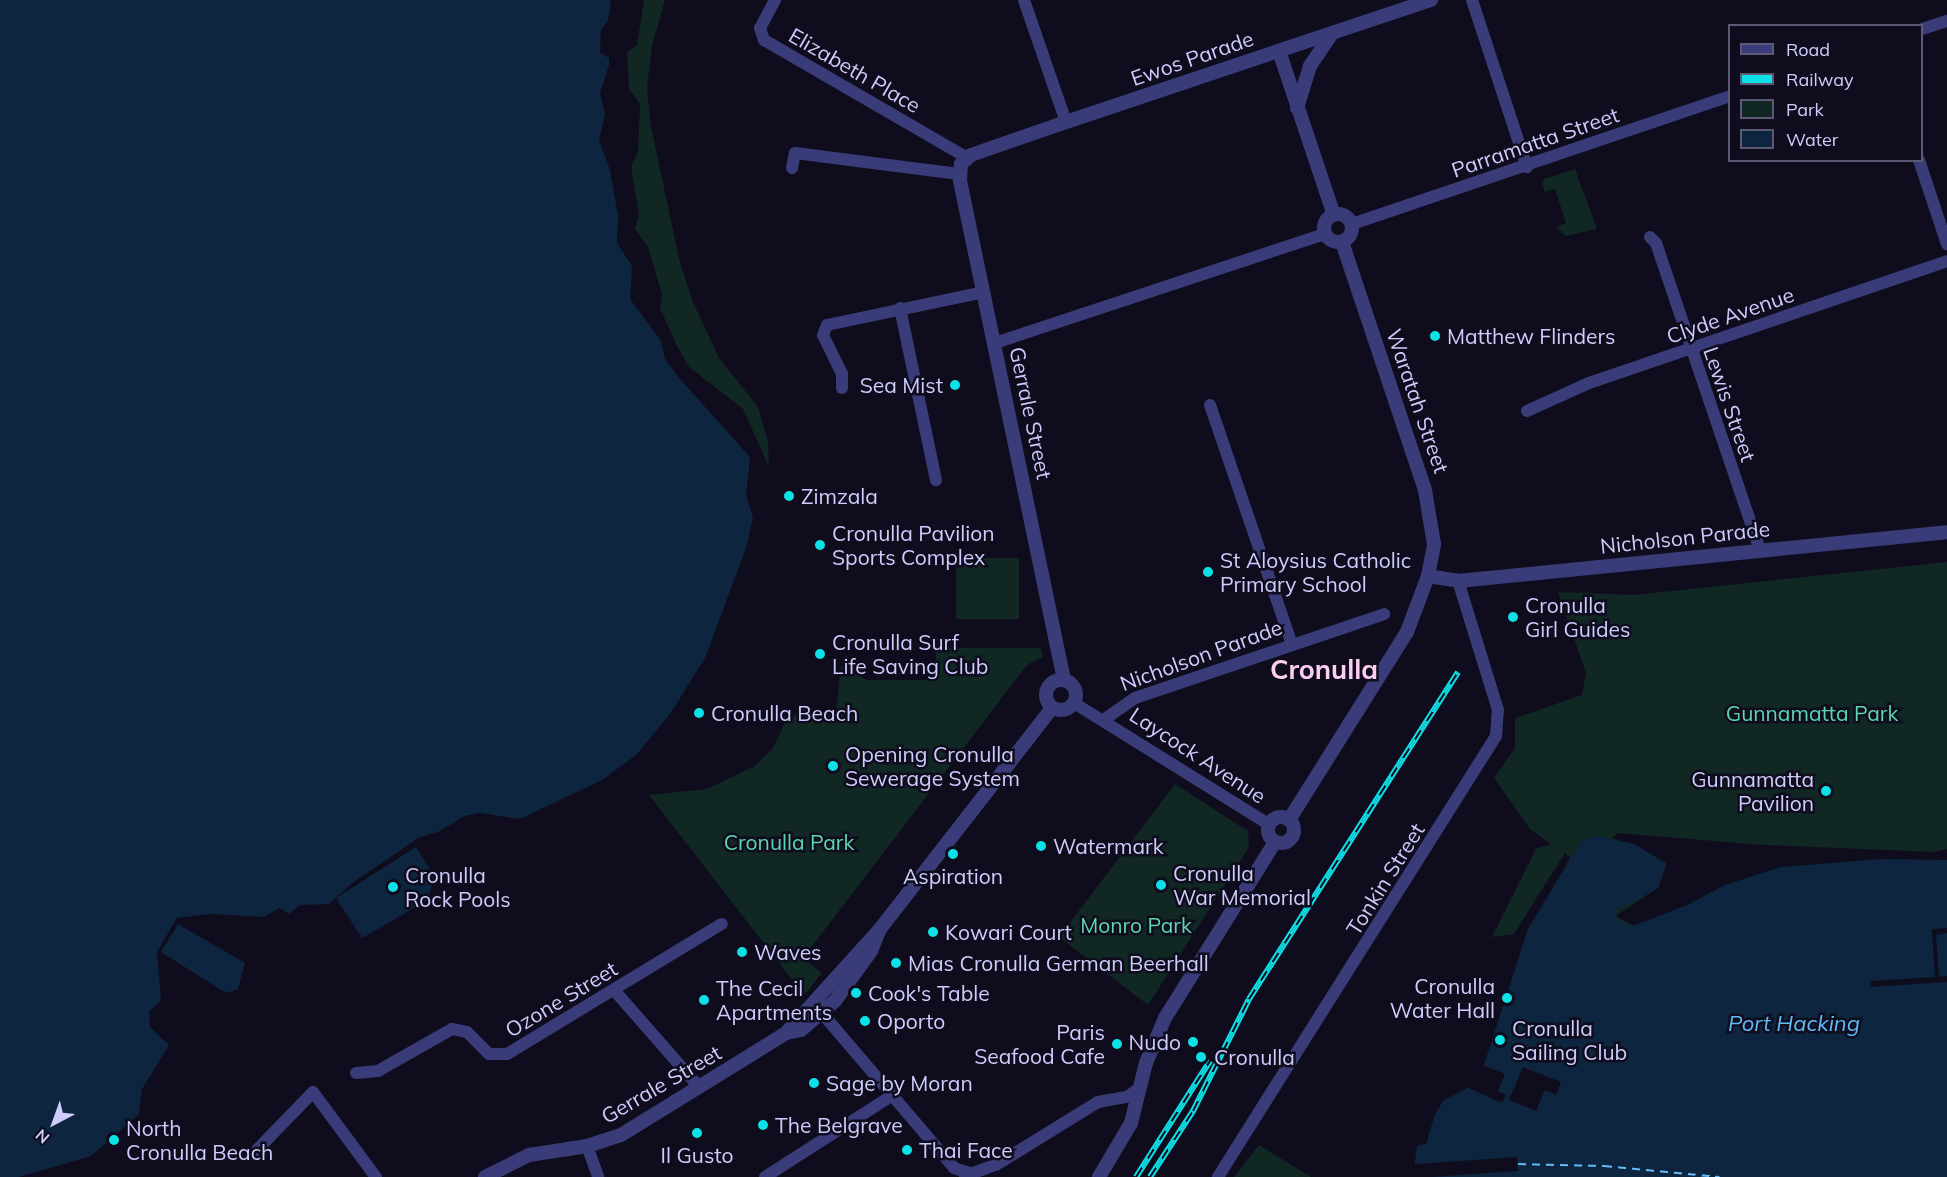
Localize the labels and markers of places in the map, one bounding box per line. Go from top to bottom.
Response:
place label: Matthew Flinders [1447,323,1615,349]
marker: Matthew Flinders [1428,329,1442,343]
place label: Sea Mist [860,372,943,398]
marker: Sea Mist [948,378,962,392]
place label: Zimzala [801,483,878,509]
marker: Zimzala [782,489,796,503]
place label: Cronulla Pavilion Sports Complex [832,520,994,570]
marker: Cronulla Pavilion Sports Complex [813,538,827,552]
place label: St Aloysius Catholic Primary School [1220,547,1411,597]
marker: St Aloysius Catholic Primary School [1201,565,1215,579]
place label: Cronulla Girl Guides [1525,592,1630,642]
marker: Cronulla Girl Guides [1506,610,1520,624]
place label: Cronulla Surf Life Saving Club [832,629,988,679]
marker: Cronulla Surf Life Saving Club [813,647,827,661]
place label: Cronulla Beach [711,700,858,726]
marker: Cronulla Beach [692,706,706,720]
place label: Opening Cronulla Sewerage System [845,741,1020,791]
marker: Opening Cronulla Sewerage System [826,759,840,773]
place label: Gunnamatta Pavilion [1691,766,1814,816]
marker: Gunnamatta Pavilion [1819,784,1833,798]
place label: Watermark [1053,833,1164,859]
marker: Watermark [1034,839,1048,853]
marker: Aspiration [946,847,960,861]
place label: Cronulla War Memorial [1173,860,1311,910]
place label: Cronulla Rock Pools [405,862,511,912]
place label: Aspiration [903,863,1003,889]
marker: Cronulla War Memorial [1154,878,1168,892]
marker: Cronulla Rock Pools [386,880,400,894]
place label: Kowari Court [945,919,1072,945]
marker: Kowari Court [926,925,940,939]
place label: Waves [754,939,821,965]
marker: Waves [735,945,749,959]
place label: Mias Cronulla German Beerhall [908,950,1209,976]
marker: Mias Cronulla German Beerhall [889,956,903,970]
place label: Cronulla Water Hall [1390,973,1495,1023]
place label: The Cecil Apartments [716,975,832,1025]
place label: Cook's Table [868,980,990,1006]
marker: Cook's Table [849,986,863,1000]
marker: Cronulla Water Hall [1500,991,1514,1005]
marker: The Cecil Apartments [697,993,711,1007]
place label: Oporto [877,1008,945,1034]
marker: Oporto [858,1014,872,1028]
place label: Cronulla Sailing Club [1512,1015,1627,1065]
place label: Paris Seafood Cafe [974,1019,1105,1069]
place label: Nudo [1129,1029,1181,1055]
marker: Cronulla Sailing Club [1493,1033,1507,1047]
marker: Nudo [1186,1035,1200,1049]
marker: Paris Seafood Cafe [1110,1037,1124,1051]
place label: Cronulla [1214,1044,1295,1070]
marker: Cronulla [1192,1048,1210,1066]
place label: Sage by Moran [826,1070,973,1096]
marker: Sage by Moran [807,1076,821,1090]
place label: The Belgrave [775,1112,903,1138]
place label: North Cronulla Beach [126,1115,273,1165]
marker: The Belgrave [756,1118,770,1132]
marker: Il Gusto [690,1126,704,1140]
marker: North Cronulla Beach [107,1133,121,1147]
place label: Thai Face [919,1137,1013,1163]
place label: Il Gusto [661,1142,733,1168]
marker: Thai Face [900,1143,914,1157]

